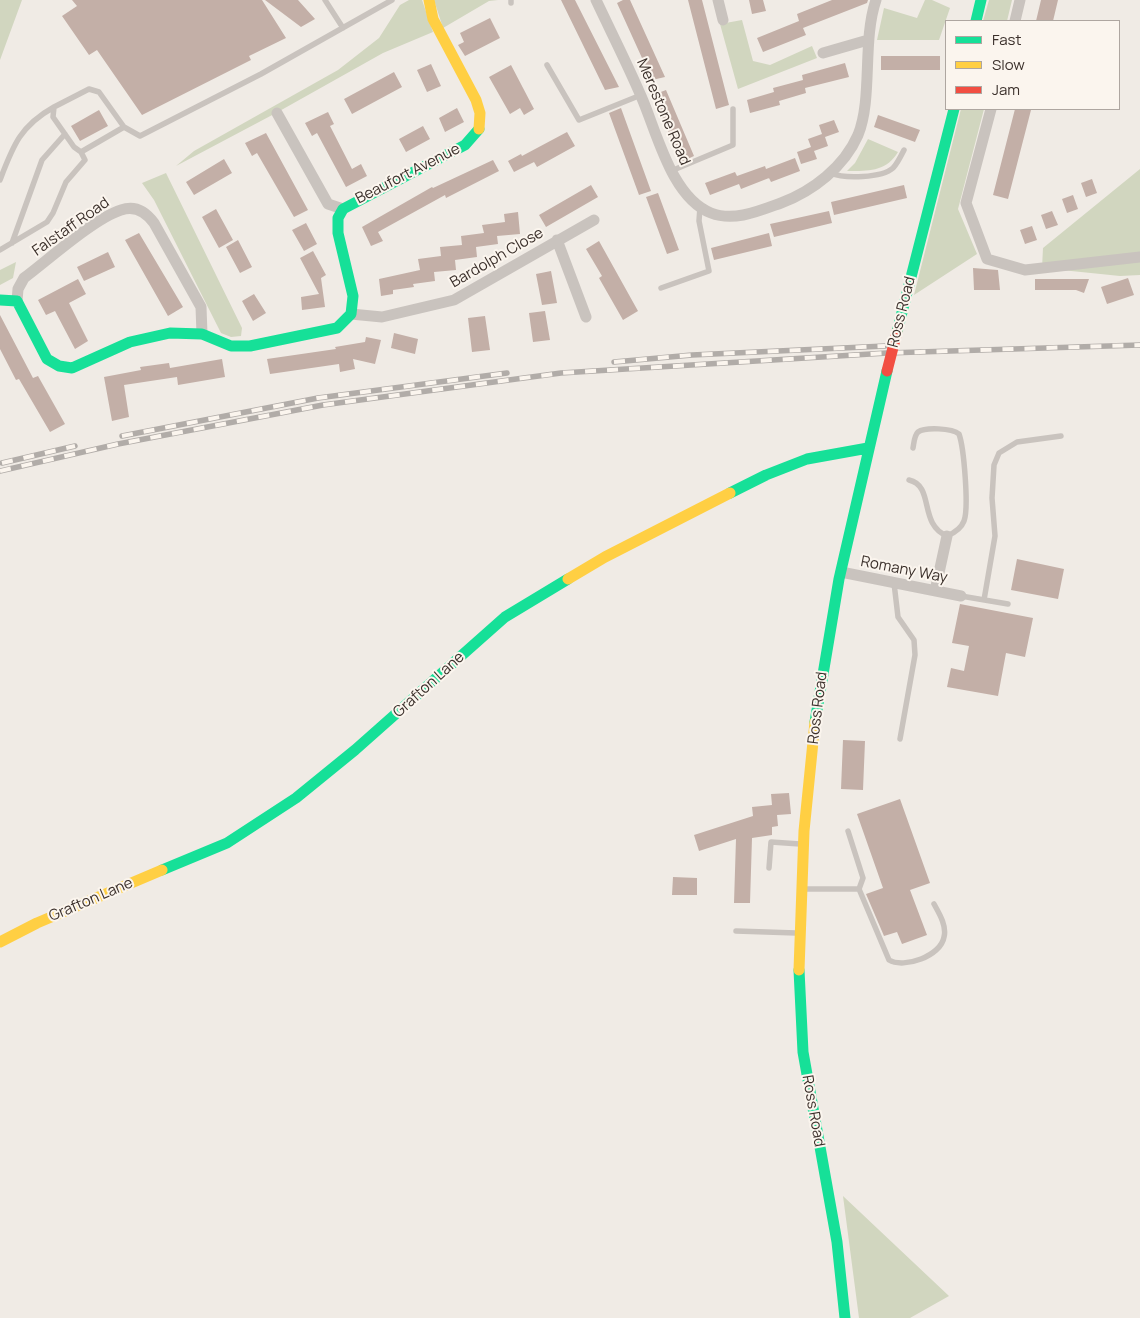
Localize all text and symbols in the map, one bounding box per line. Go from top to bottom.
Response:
legend [945,20,1120,110]
text: Fast [992,29,1021,50]
text: Slow [992,54,1025,75]
street label: Merestone Road [632,56,694,168]
text: Jam [992,79,1020,100]
street label: Beaufort Avenue [353,140,463,208]
street label: Falstaff Road [29,194,113,260]
street label: Bardolph Close [447,224,547,292]
street label: Ross Road [884,275,920,349]
street label: Romany Way [859,553,949,587]
street label: Grafton Lane [390,648,468,722]
street label: Ross Road [805,671,831,745]
street label: Grafton Lane [46,874,136,926]
street label: Ross Road [798,1074,828,1148]

